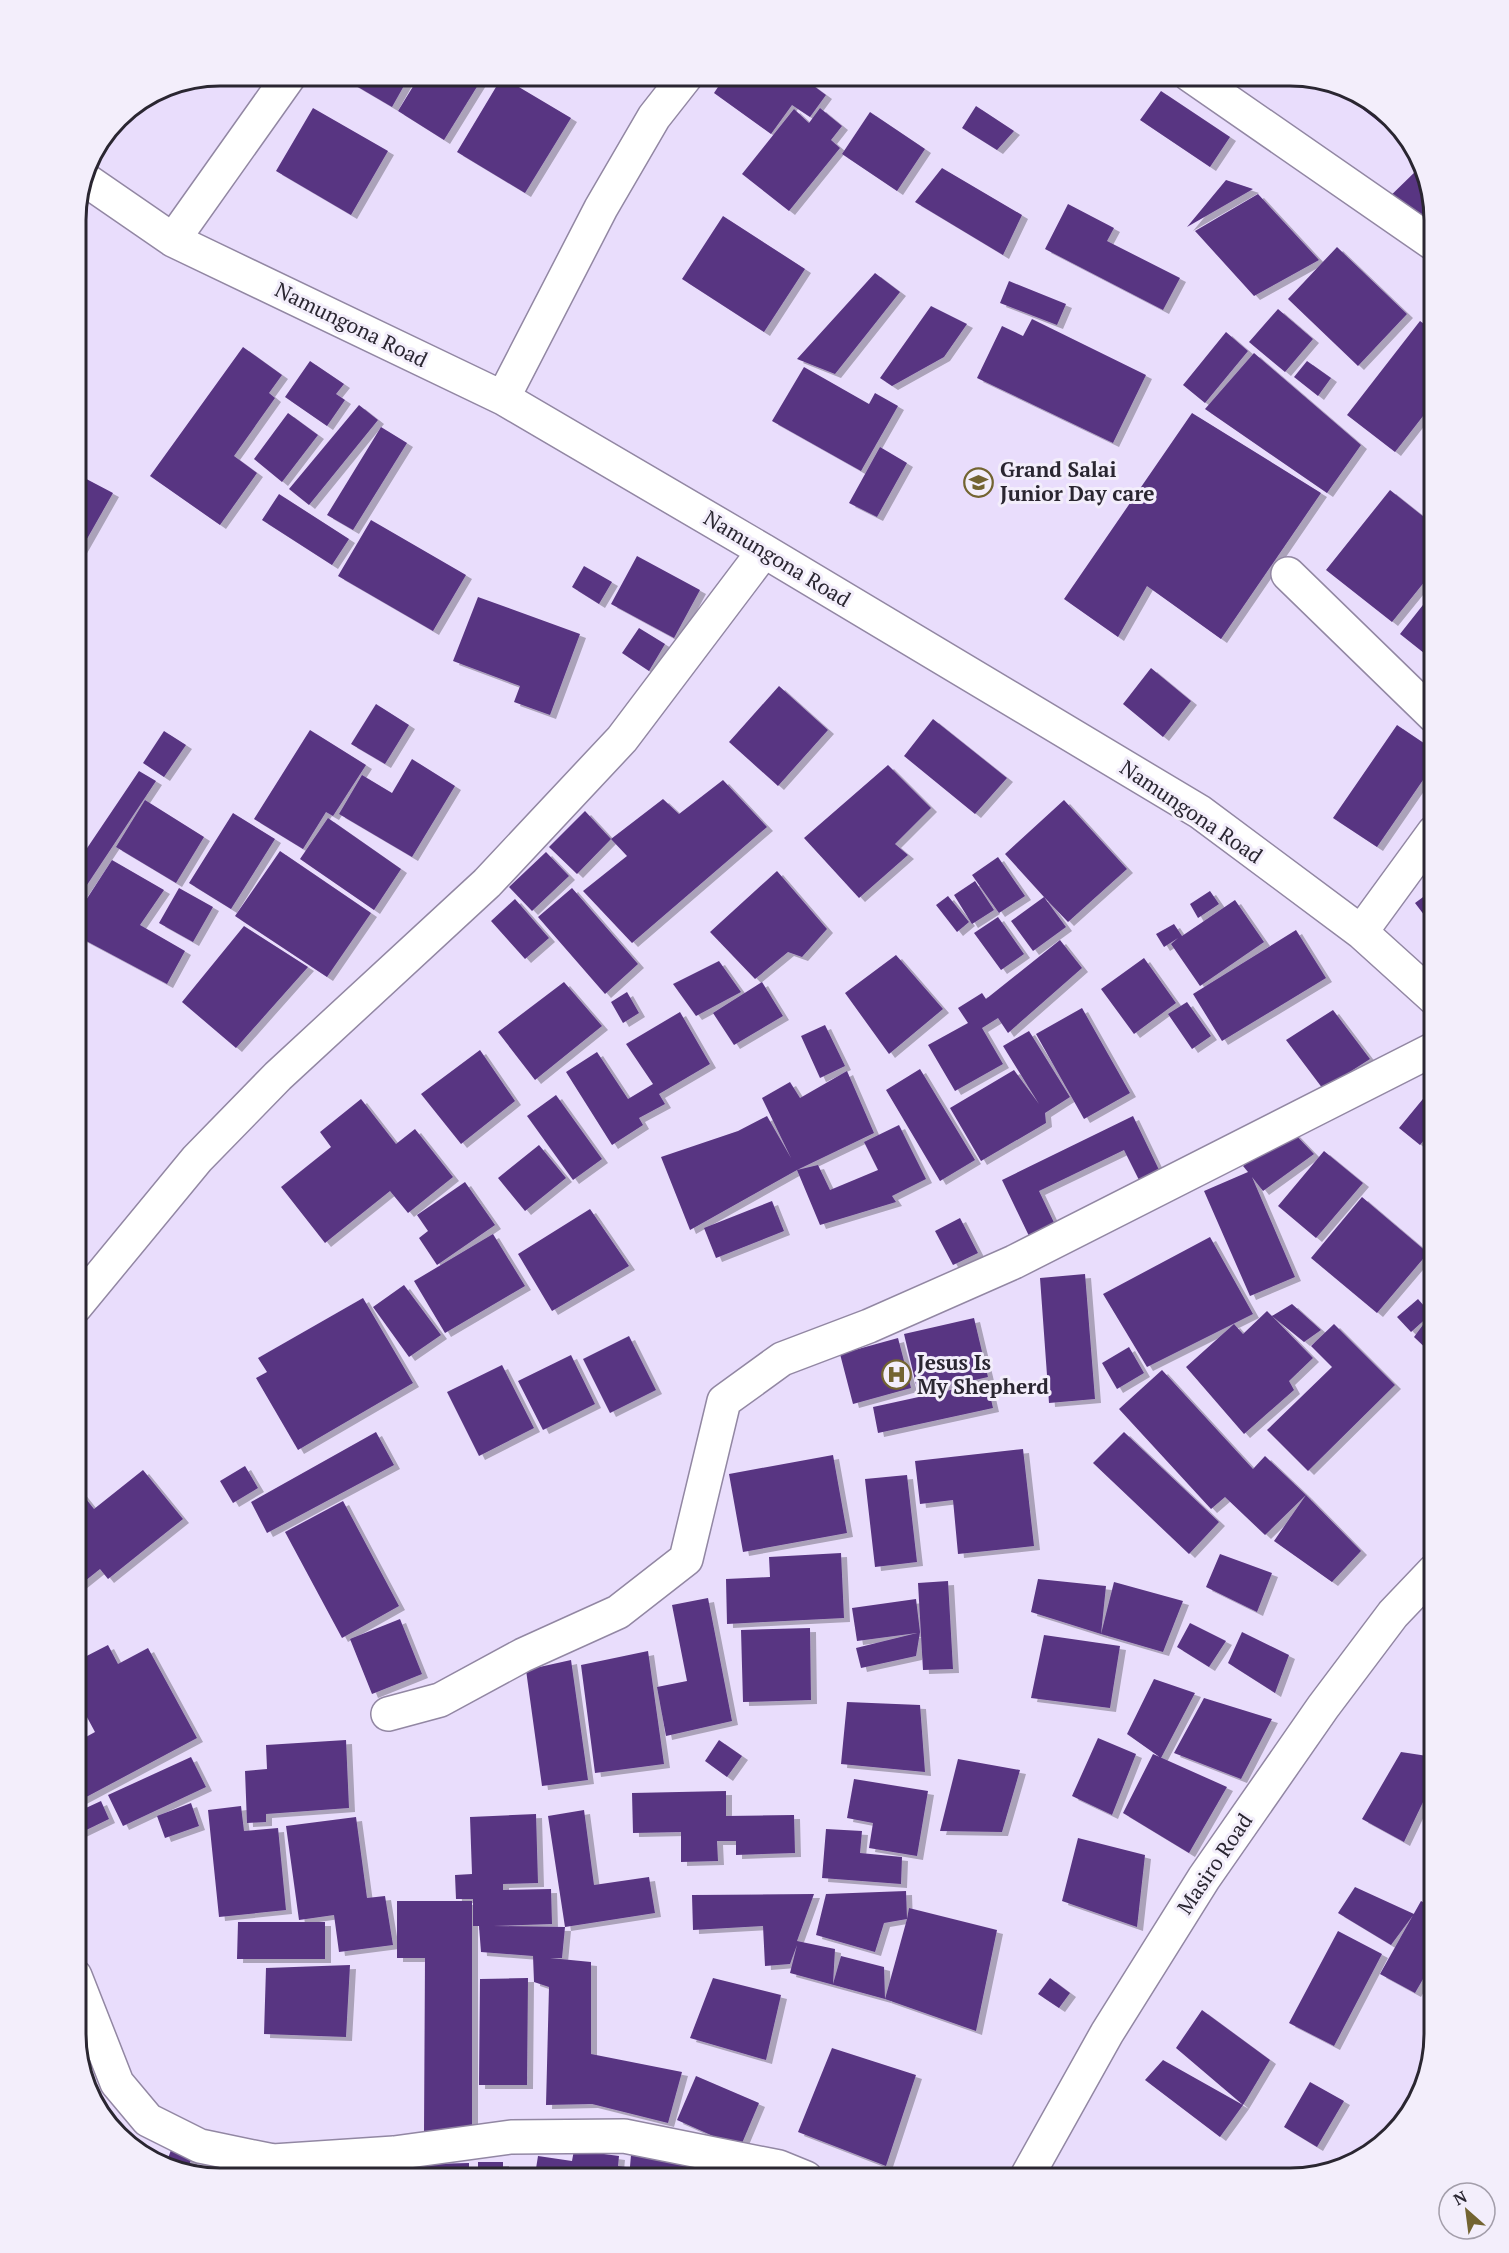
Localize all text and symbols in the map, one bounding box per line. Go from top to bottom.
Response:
street label: Namungona Road [271,275,433,373]
place label: Grand Salai Junior Day care [1000,455,1155,507]
school or university icon: Grand Salai Junior Day care [963,466,995,498]
street label: Namungona Road [699,503,856,613]
street label: Namungona Road [1115,753,1269,869]
place label: Jesus Is My Shepherd [917,1348,1049,1400]
hospital icon: Jesus Is My Shepherd [880,1359,912,1391]
street label: Masiro Road [1170,1807,1258,1919]
north arrow [1437,2181,1497,2241]
text: N [1449,2185,1470,2210]

